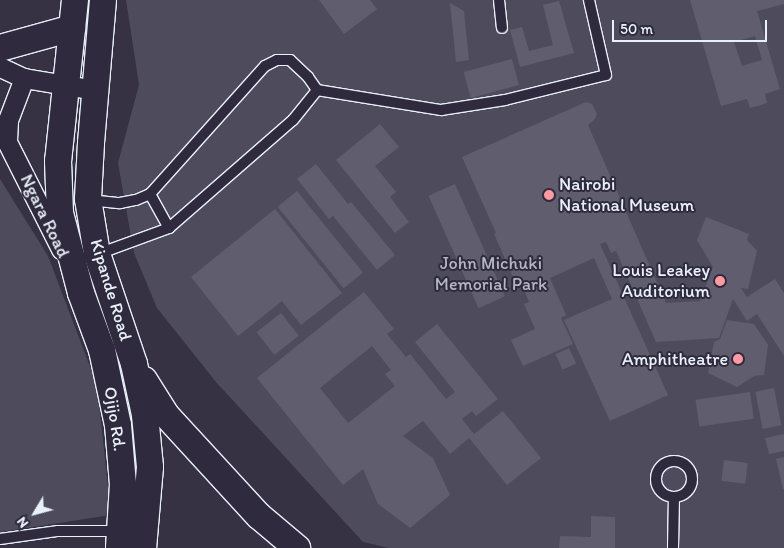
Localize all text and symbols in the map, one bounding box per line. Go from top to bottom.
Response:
scale bar [614,10,769,42]
text: 50 m [620,20,653,38]
street label: Ngara Road [16,171,74,261]
place label: Nairobi National Museum [559,174,694,216]
marker: Nairobi National Museum [543,189,555,201]
street label: Kipande Road [85,236,137,344]
park label: John Michuki Memorial Park [435,253,547,296]
place label: Louis Leakey Auditorium [612,260,710,302]
marker: Louis Leakey Auditorium [714,275,726,287]
place label: Amphitheatre [622,348,728,370]
marker: Amphitheatre [732,353,744,365]
street label: Ojijo Rd. [99,385,131,453]
north arrow [10,488,60,538]
text: N [13,513,32,531]

